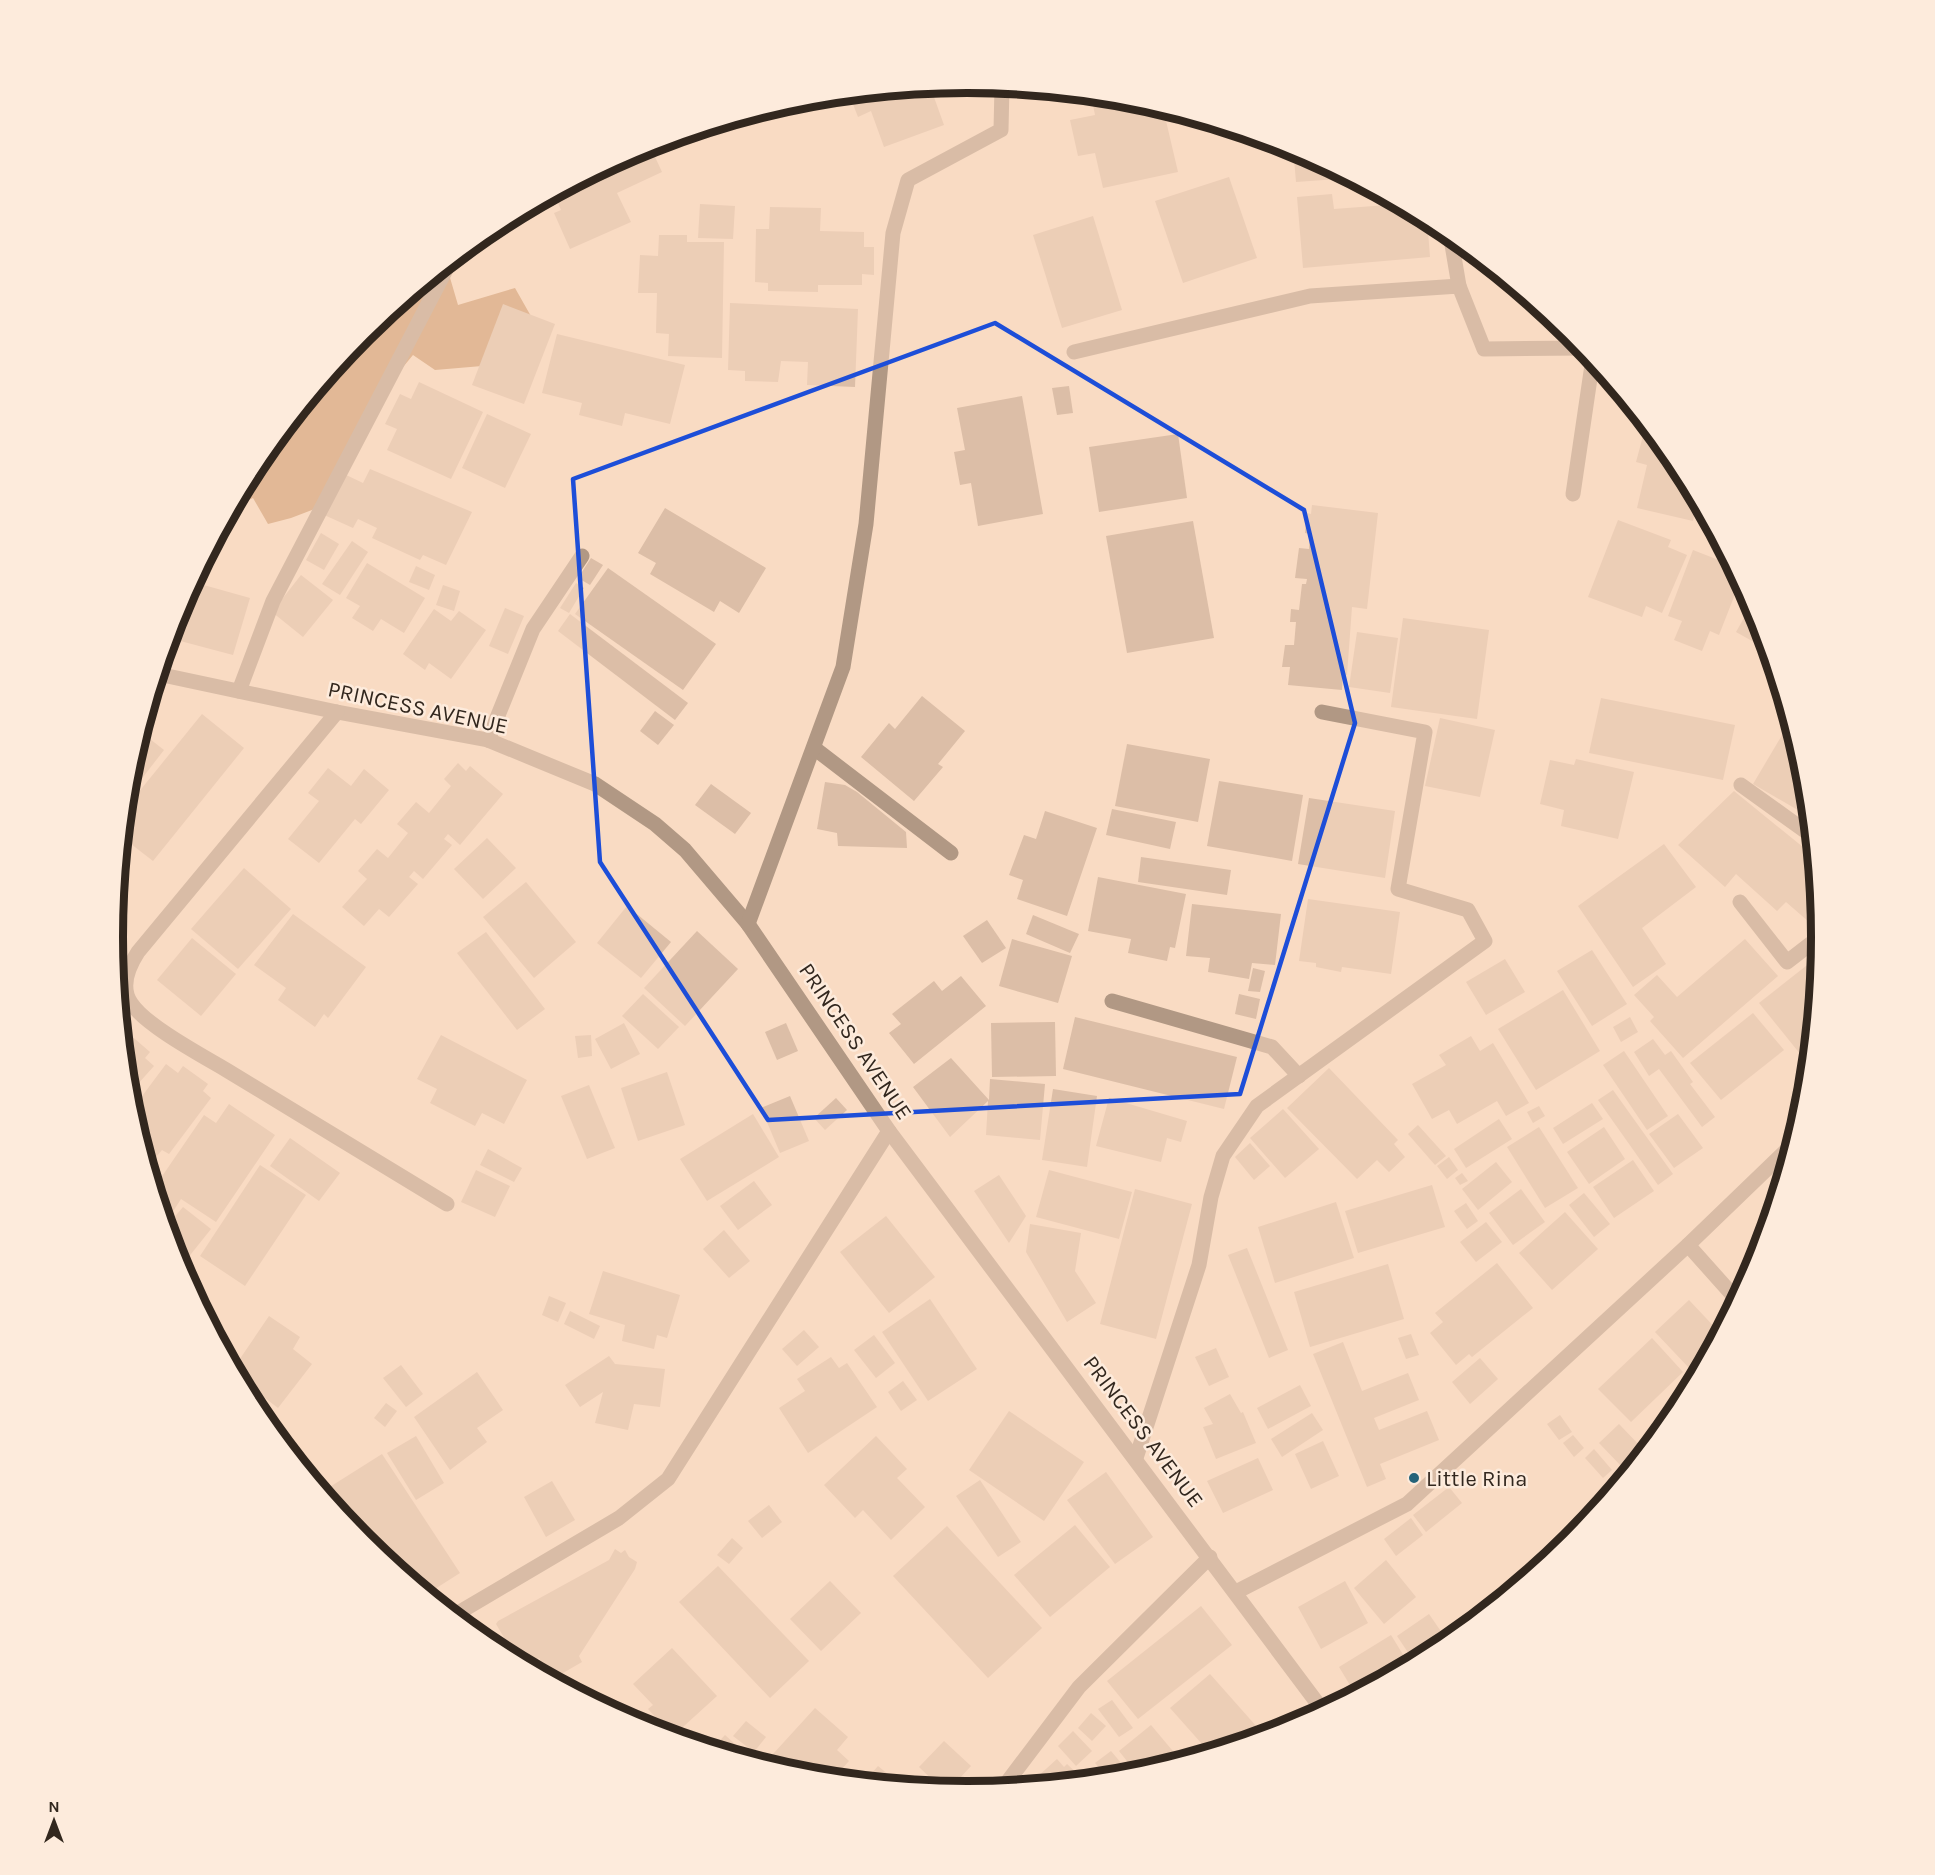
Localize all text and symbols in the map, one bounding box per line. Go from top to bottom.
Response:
street label: PRINCESS AVENUE [326,676,510,740]
street label: PRINCESS AVENUE [793,958,917,1125]
street label: PRINCESS AVENUE [1078,1351,1209,1513]
place label: Little Rina [1426,1466,1528,1492]
marker: Little Rina [1407,1471,1421,1485]
north arrow [24,1791,84,1851]
text: N [48,1797,60,1816]

